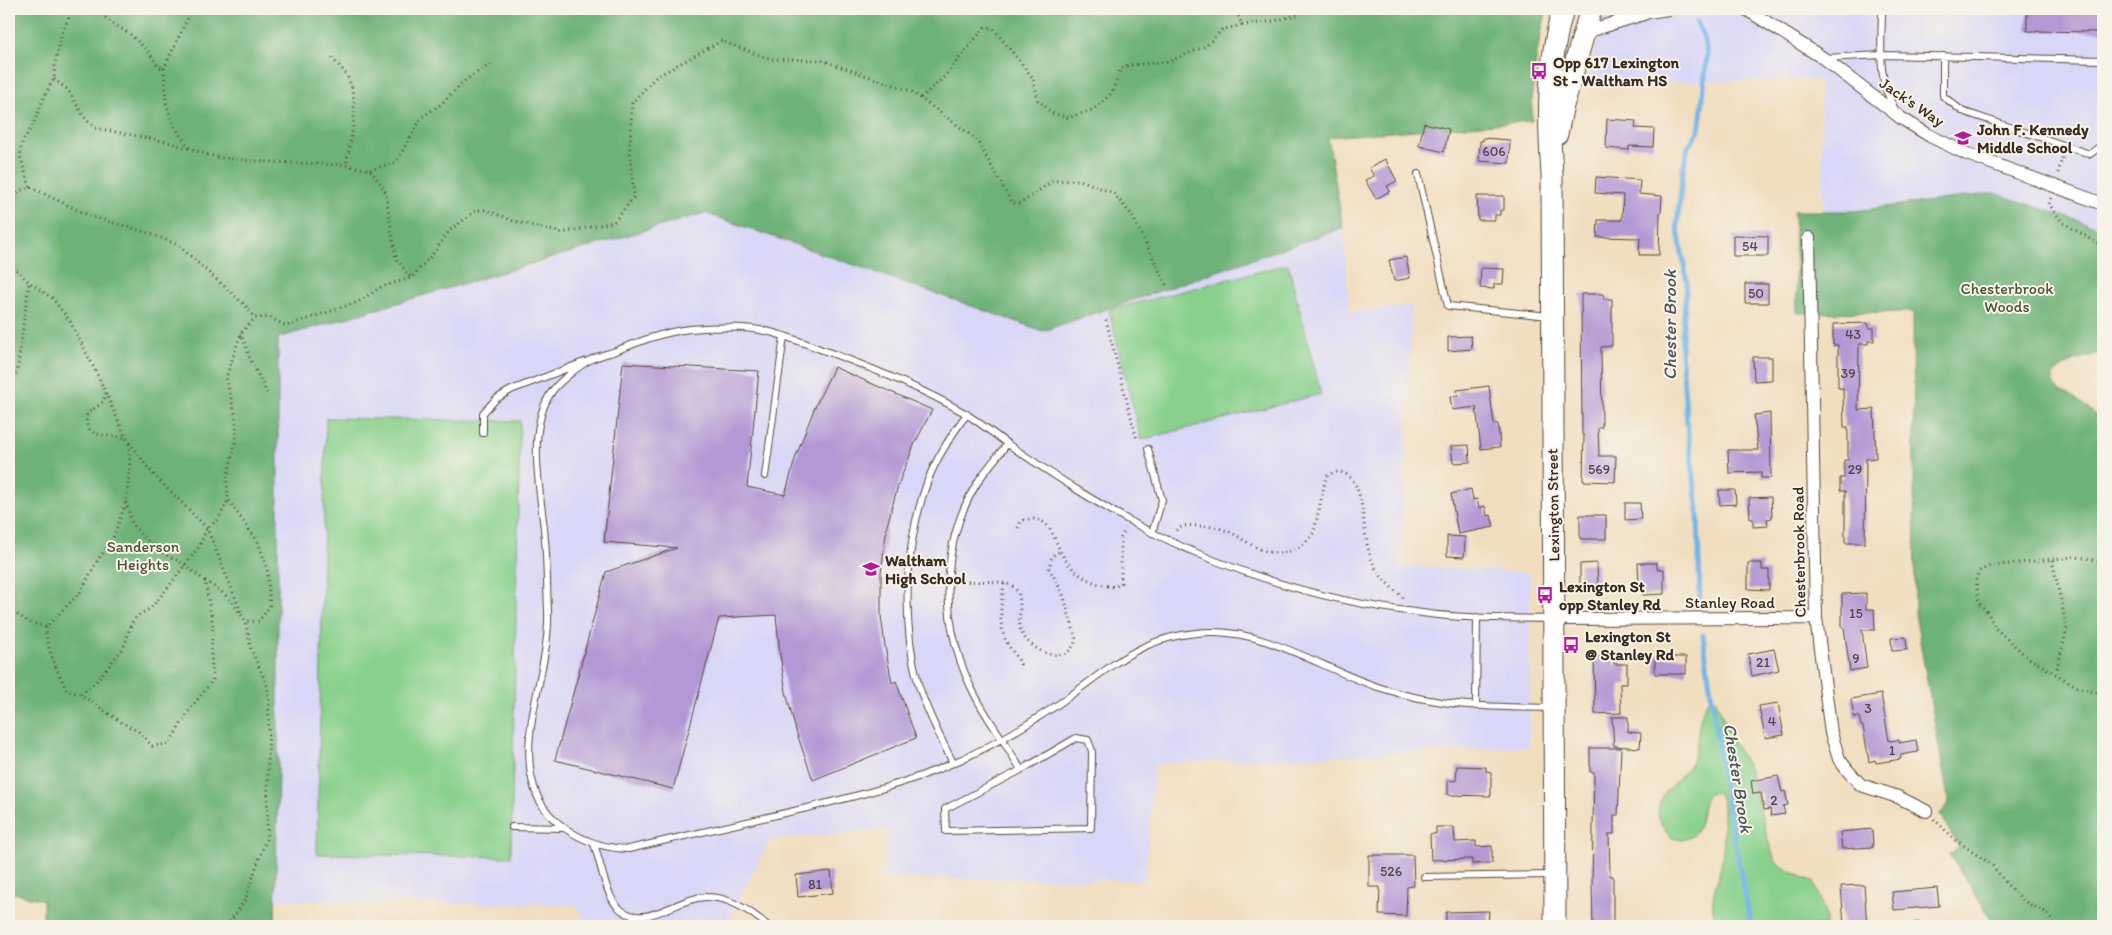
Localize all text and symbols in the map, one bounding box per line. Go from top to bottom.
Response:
place label: Opp 617 Lexington St - Waltham HS [1553,53,1680,90]
bus stop icon: Opp 617 Lexington St - Waltham HS [1529,61,1549,81]
street label: Jack's Way [1876,73,1948,131]
place label: John F. Kennedy Middle School [1976,120,2089,157]
school or university icon: John F. Kennedy Middle School [1953,128,1973,148]
house number: 606 [1482,143,1506,160]
house number: 54 [1742,238,1758,255]
water label: Chester Brook [1659,268,1681,380]
park label: Chesterbrook Woods [1961,279,2054,316]
house number: 50 [1748,285,1764,302]
house number: 43 [1845,326,1861,343]
house number: 39 [1841,365,1855,382]
street label: Lexington Street [1543,448,1563,562]
house number: 569 [1588,461,1610,478]
house number: 29 [1848,461,1862,478]
street label: Chesterbrook Road [1788,486,1810,618]
park label: Sanderson Heights [107,537,180,574]
place label: Waltham High School [885,551,967,589]
school or university icon: Waltham High School [861,559,881,579]
place label: Lexington St opp Stanley Rd [1559,577,1661,615]
bus stop icon: Lexington St opp Stanley Rd [1535,585,1555,605]
street label: Stanley Road [1685,593,1775,612]
house number: 15 [1849,605,1863,622]
place label: Lexington St @ Stanley Rd [1585,627,1674,665]
bus stop icon: Lexington St @ Stanley Rd [1561,635,1581,655]
house number: 9 [1852,650,1860,667]
house number: 21 [1756,654,1770,671]
house number: 3 [1864,700,1872,717]
house number: 4 [1768,713,1777,730]
water label: Chester Brook [1718,722,1758,836]
house number: 1 [1889,742,1896,759]
house number: 2 [1770,792,1778,809]
house number: 526 [1380,863,1402,880]
house number: 81 [808,876,823,893]

